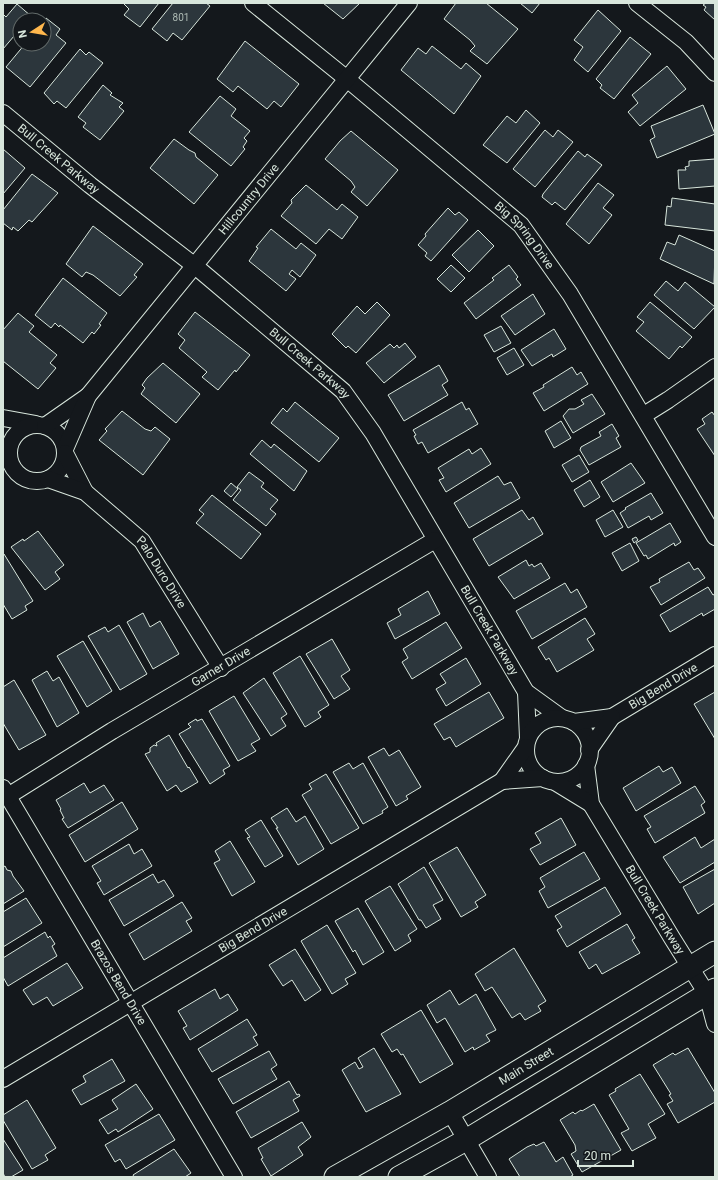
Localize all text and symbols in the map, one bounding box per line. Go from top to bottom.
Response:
north arrow [12,12,52,52]
house number: 801 [173,12,189,23]
text: N [15,29,30,39]
street label: Bull Creek Parkway [15,121,102,197]
street label: Hillcountry Drive [216,161,282,237]
street label: Big Spring Drive [492,199,557,272]
street label: Bull Creek Parkway [266,325,353,402]
street label: Palo Duro Drive [134,533,189,611]
street label: Bull Creek Parkway [458,583,522,678]
street label: Garner Drive [189,644,253,689]
street label: Big Bend Drive [626,660,700,712]
street label: Bull Creek Parkway [623,863,688,957]
street label: Big Bend Drive [216,904,290,956]
street label: Brazos Bend Drive [88,937,149,1028]
street label: Main Street [496,1044,556,1088]
scale bar [578,1142,633,1168]
text: 20 m [584,1149,611,1163]

